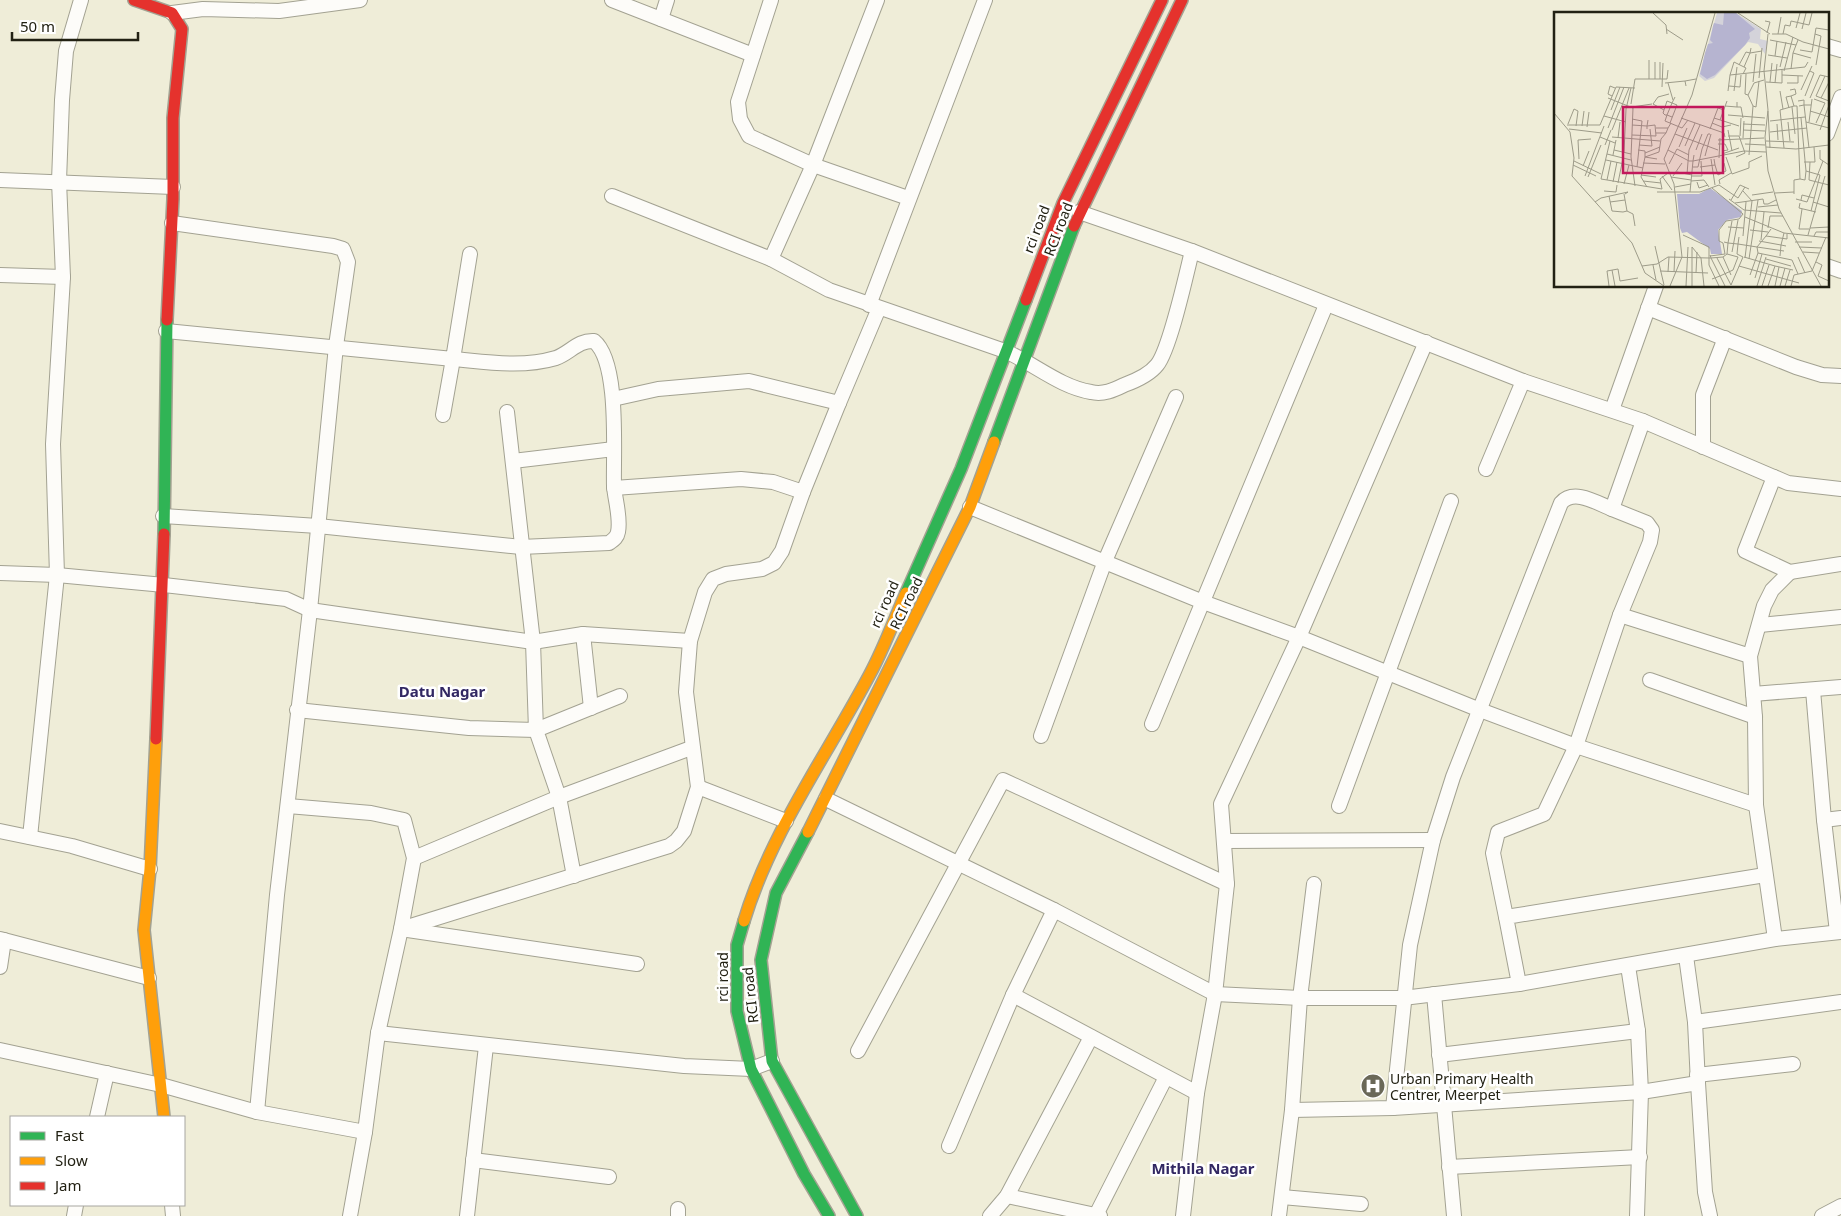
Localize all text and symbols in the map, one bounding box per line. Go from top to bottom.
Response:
scale bar [12,10,139,42]
inset map [1554,12,1828,288]
text: 50 m [20,16,55,36]
street label: RCI road [1039,199,1077,259]
street label: rci road [1018,202,1054,256]
street label: RCI road [885,573,927,633]
street label: rci road [865,577,903,631]
district label: Datu Nagar [399,681,486,701]
street label: rci road [713,952,732,1002]
street label: RCI road [738,966,762,1024]
place label: Urban Primary Health Centrer, Meerpet [1390,1069,1534,1104]
hospital icon: Urban Primary Health Centrer, Meerpet [1360,1073,1386,1099]
legend [10,1116,185,1206]
text: Fast [55,1125,84,1145]
text: Slow [55,1150,88,1170]
district label: Mithila Nagar [1151,1158,1255,1178]
text: Jam [53,1175,82,1195]

